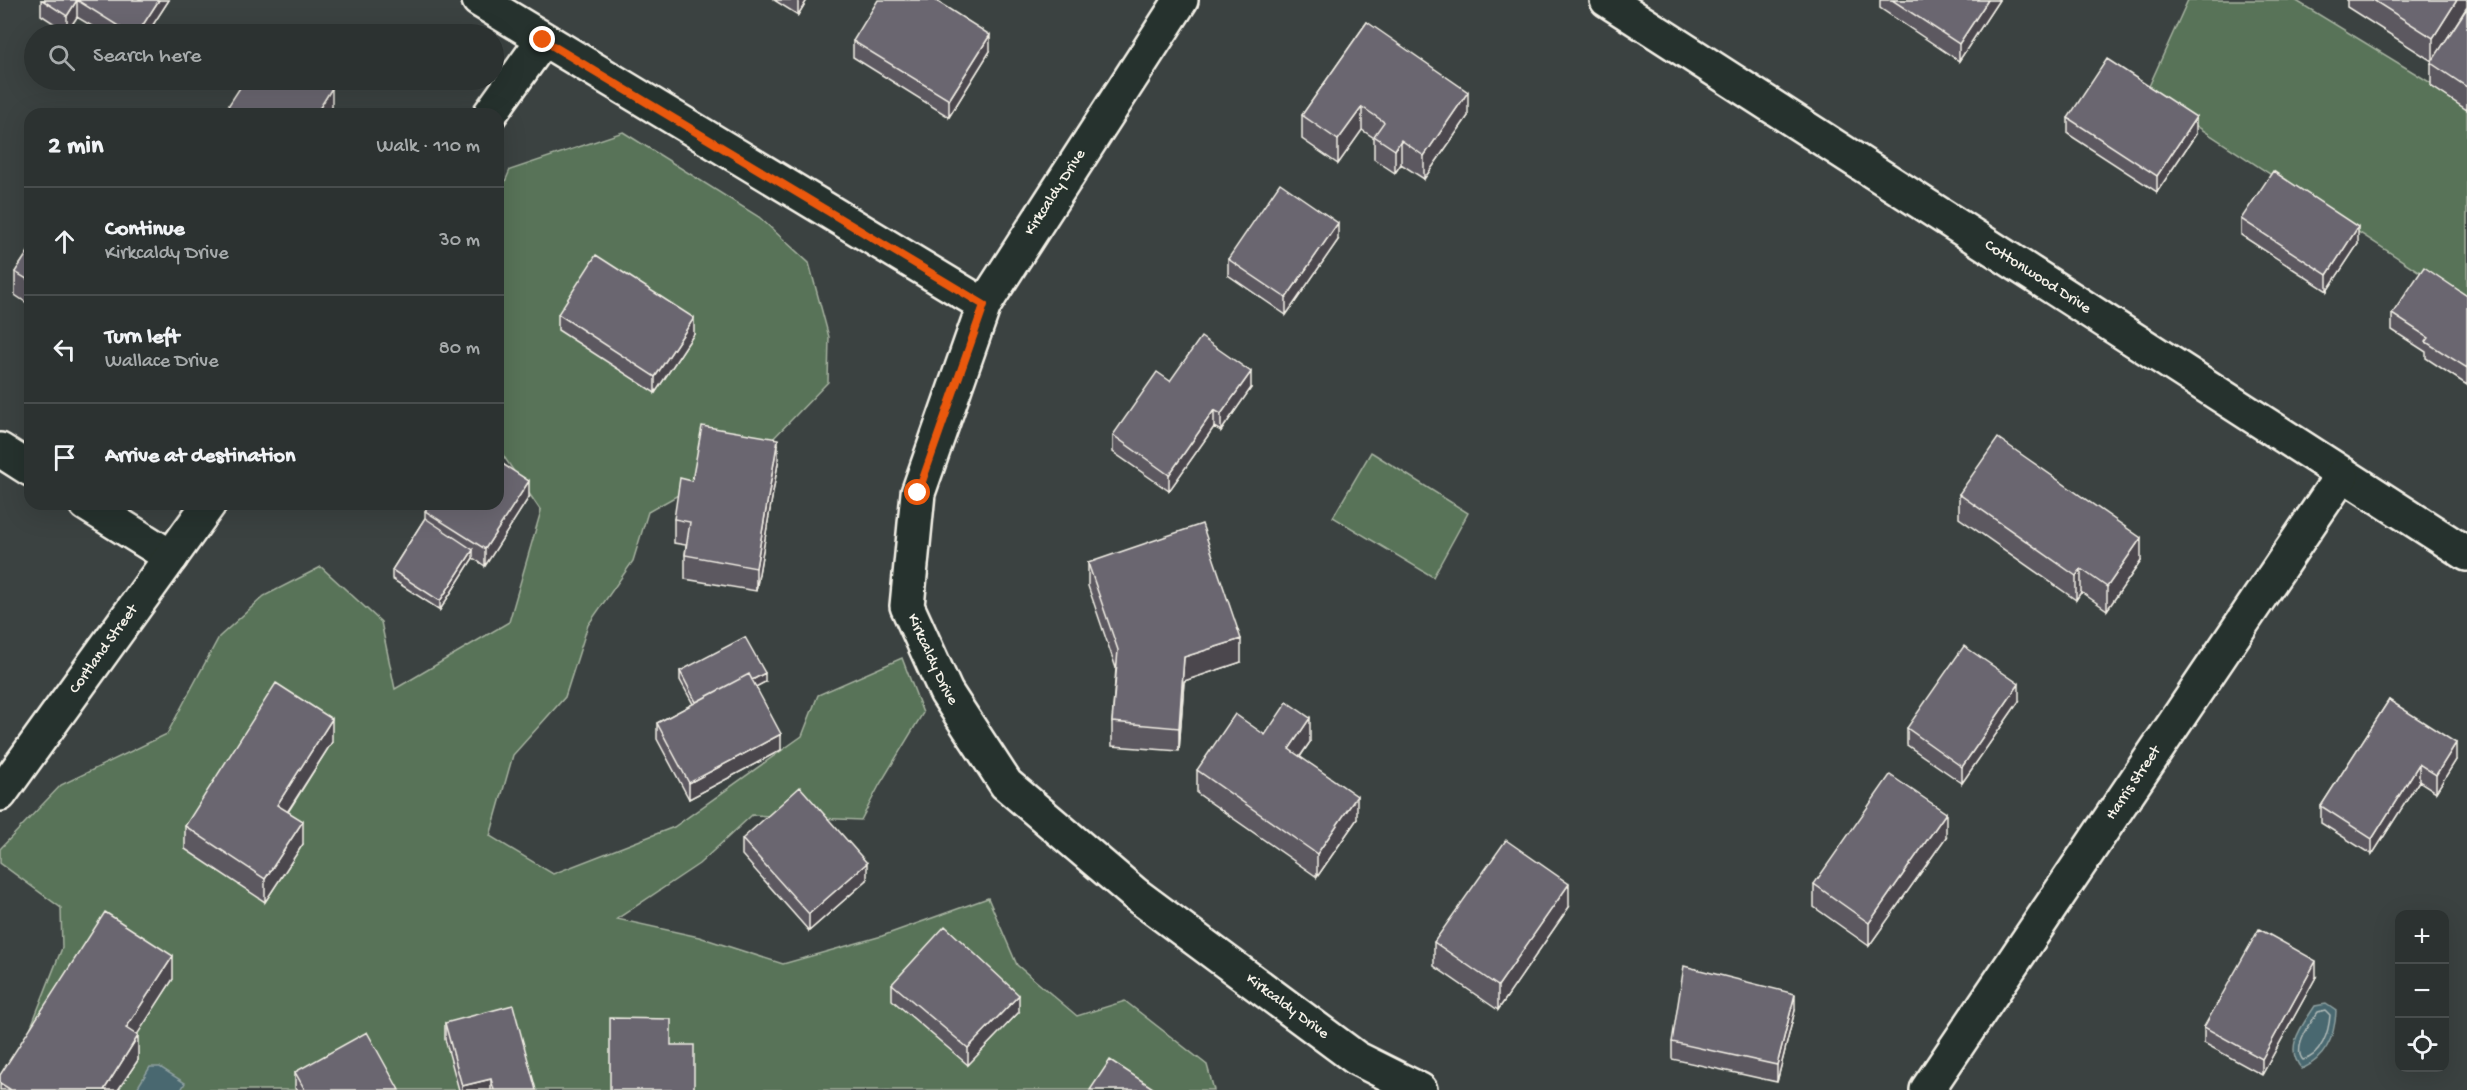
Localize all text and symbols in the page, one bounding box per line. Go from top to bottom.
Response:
search box [24,24,504,90]
route end [529,26,555,52]
icon: search [45,41,78,74]
text: Search here [93,44,201,70]
text: 2 min [48,132,103,163]
text: Walk · 110 m [376,136,480,159]
street label: Kirkcaldy Drive [1021,146,1091,240]
text: Continue [105,217,185,243]
icon: ahead [48,225,81,258]
text: 30 m [439,230,480,253]
street label: Cottonwood Drive [1981,236,2095,319]
text: Kirkcaldy Drive [105,243,229,266]
text: Turn left [105,325,179,351]
icon: left [48,333,81,366]
text: 80 m [439,338,480,361]
text: Wallace Drive [105,351,218,374]
icon: arrive [48,441,81,474]
text: Arrive at destination [105,444,295,470]
route start [904,479,930,505]
street label: Cortland Street [66,600,143,698]
street label: Kirkcaldy Drive [902,611,962,710]
street label: Harris Street [2102,741,2166,824]
map controls [2395,910,2449,1072]
button: + [2395,910,2449,964]
button: − [2395,964,2449,1018]
street label: Kirkcaldy Drive [1242,970,1333,1044]
button: locate [2395,1018,2449,1072]

